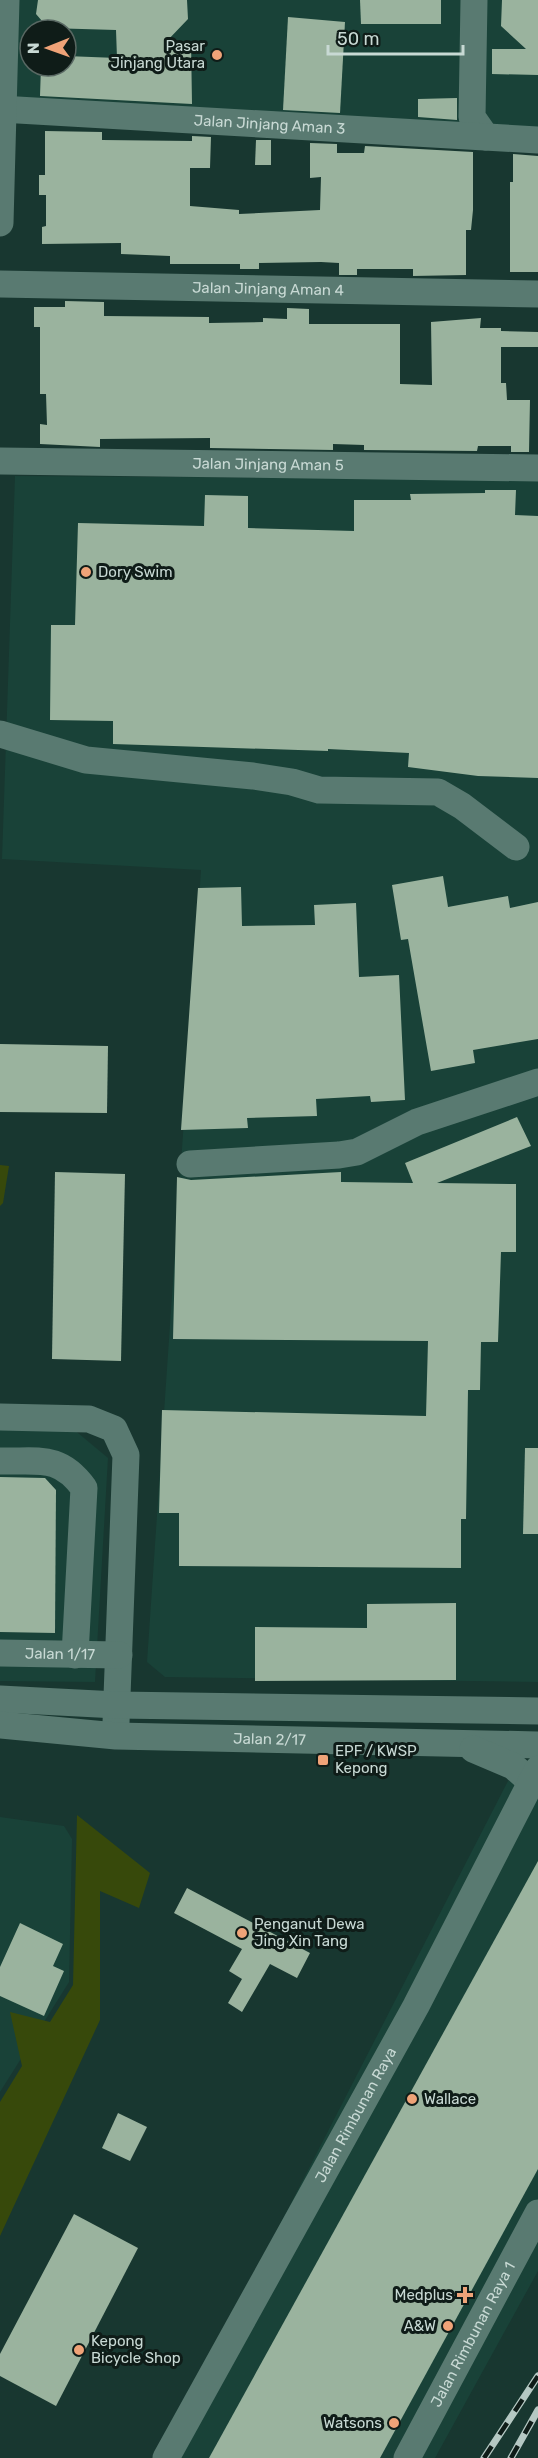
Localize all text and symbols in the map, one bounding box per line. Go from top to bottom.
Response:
north arrow [18,18,78,78]
scale bar [328,18,463,56]
text: 50 m [337,28,380,50]
place label: Pasar Jinjang Utara [110,37,205,72]
text: N [24,42,43,54]
marker: Pasar Jinjang Utara [210,48,224,62]
street label: Jalan Jinjang Aman 3 [193,111,346,138]
street label: Jalan Jinjang Aman 4 [192,279,344,299]
street label: Jalan Jinjang Aman 5 [192,455,344,474]
place label: Dory Swim [98,563,173,581]
marker: Dory Swim [79,565,93,579]
street label: Jalan 1/17 [25,1644,96,1664]
street label: Jalan 2/17 [233,1730,306,1749]
place label: EPF / KWSP Kepong [335,1742,417,1777]
marker: EPF / KWSP Kepong [316,1753,330,1767]
place label: Penganut Dewa Jing Xin Tang [254,1915,365,1950]
marker: Penganut Dewa Jing Xin Tang [235,1926,249,1940]
street label: Jalan Rimbunan Raya [311,2044,400,2186]
place label: Wallace [424,2090,476,2108]
marker: Wallace [405,2092,419,2106]
street label: Jalan Rimbunan Raya 1 [427,2259,519,2410]
place label: Medplus [394,2286,453,2304]
marker: Medplus [458,2288,472,2302]
place label: A&W [404,2317,436,2335]
marker: A&W [441,2319,455,2333]
place label: Kepong Bicycle Shop [91,2332,181,2367]
marker: Kepong Bicycle Shop [72,2343,86,2357]
place label: Watsons [323,2414,382,2432]
marker: Watsons [387,2416,401,2430]

